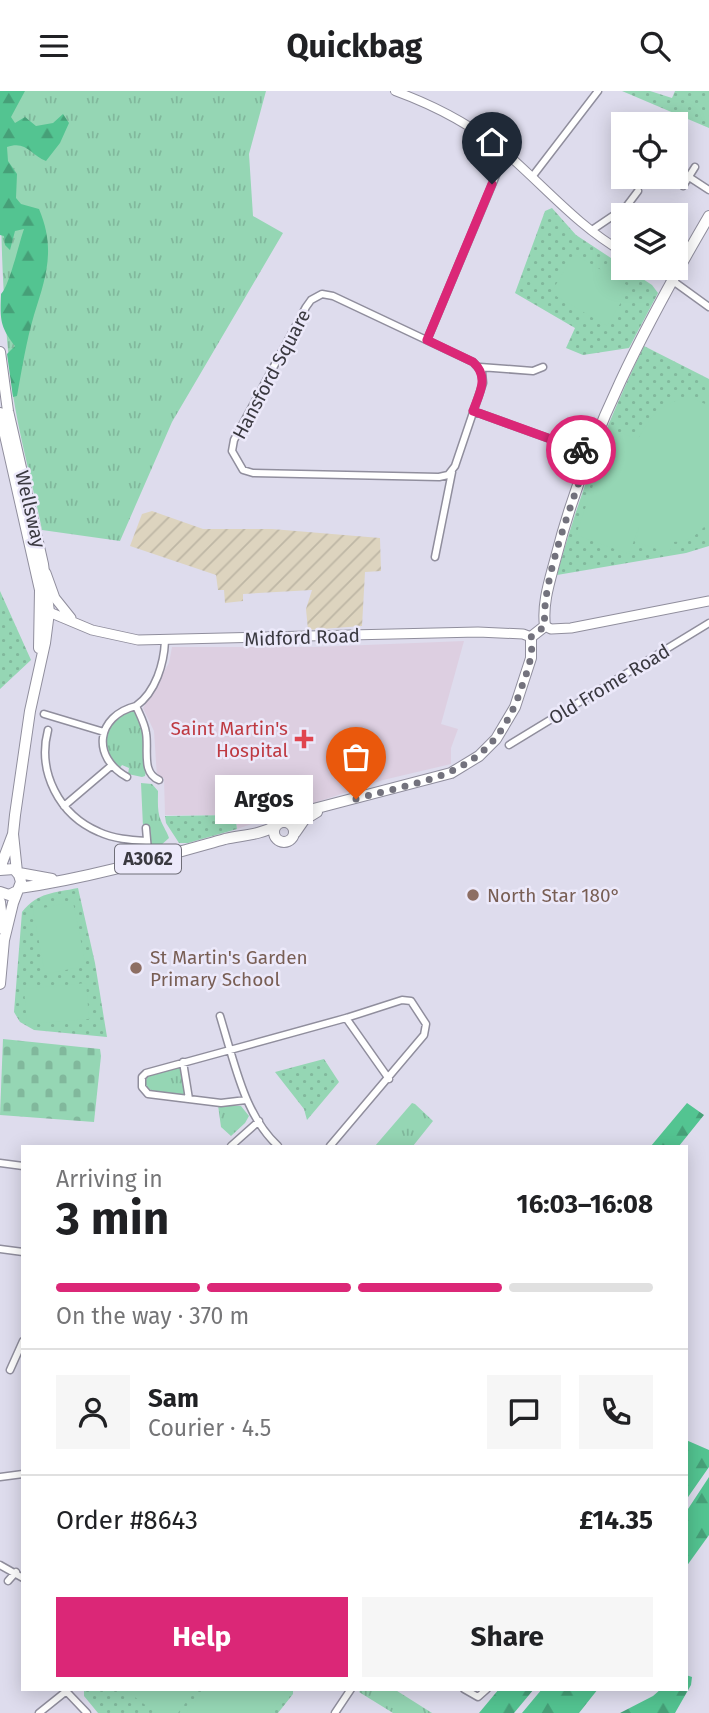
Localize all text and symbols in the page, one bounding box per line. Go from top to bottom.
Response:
icon: menu [35,27,73,65]
text: Quickbag [286,27,423,65]
icon: search [636,27,674,65]
pin [462,112,522,184]
map controls [611,112,688,280]
button: locate [611,112,688,189]
icon: home [473,123,511,161]
button: layers [611,203,688,280]
street label: Hansford Square [228,305,315,443]
courier [546,415,616,485]
icon: bike [562,431,600,469]
street label: Wellsway [10,468,51,551]
street label: Midford Road [244,624,360,651]
street label: Old Frome Road [545,639,674,730]
place label: Saint Martin's Hospital [170,717,288,762]
pin [326,727,386,799]
marker: Saint Martin's Hospital [294,729,314,749]
icon: bag [337,738,375,776]
callout: Argos [216,775,314,823]
text: Argos [234,785,294,813]
road number: A3062 [115,845,181,873]
place label: North Star 180° [487,884,620,907]
marker: North Star 180° [465,887,481,903]
place label: St Martin's Garden Primary School [150,946,308,991]
marker: St Martin's Garden Primary School [128,960,144,976]
text: Arriving in [56,1165,163,1193]
text: 16:03–16:08 [517,1189,653,1220]
text: 3 min [56,1191,169,1246]
text: On the way · 370 m [56,1302,249,1330]
button: person [56,1375,130,1449]
button: chat [487,1375,561,1449]
button: phone [579,1375,653,1449]
text: Sam [148,1383,199,1414]
text: Courier · 4.5 [148,1414,271,1442]
text: Order #8643 [56,1505,198,1536]
text: £14.35 [579,1505,653,1536]
button: Help [56,1597,348,1677]
button: Share [362,1597,653,1677]

